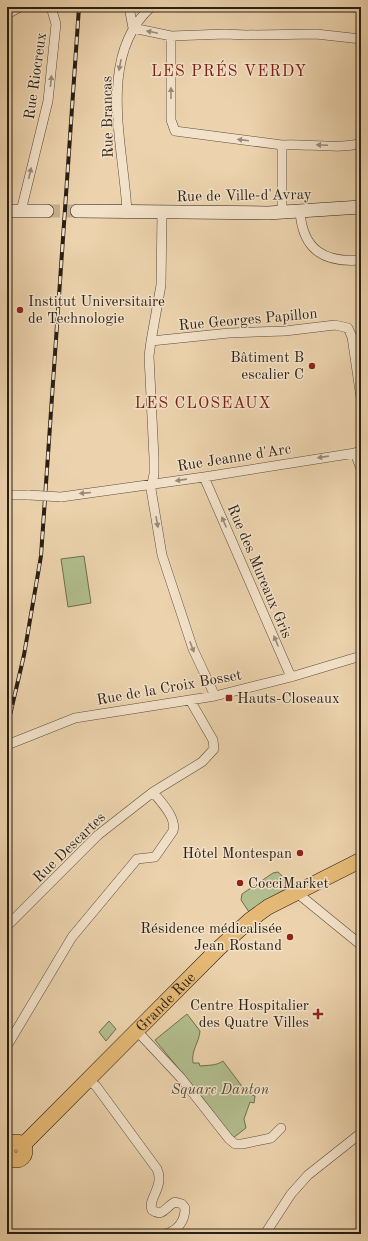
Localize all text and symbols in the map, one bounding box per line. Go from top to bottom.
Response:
one-way arrow [146,28,158,34]
street label: Rue Riocreux [23,32,50,121]
one-way arrow [117,59,123,71]
district label: LES PRÉS VERDY [151,60,307,80]
one-way arrow [48,75,54,87]
street label: Rue Brancas [100,76,117,158]
one-way arrow [168,86,174,99]
one-way arrow [237,137,249,143]
one-way arrow [316,141,328,148]
one-way arrow [28,167,34,179]
street label: Rue de Ville-d'Avray [176,188,312,205]
place label: Institut Universitaire de Technologie [28,295,165,327]
marker: Institut Universitaire de Technologie [15,305,25,315]
street label: Rue Georges Papillon [178,307,318,334]
place label: Bâtiment B escalier C [230,351,304,383]
marker: Bâtiment B escalier C [307,361,317,371]
district label: LES CLOSEAUX [134,396,272,412]
street label: Rue Jeanne d'Arc [176,442,293,475]
one-way arrow [317,454,329,460]
one-way arrow [175,477,187,483]
one-way arrow [79,489,91,496]
street label: Rue des Mureaux Gris [224,502,294,641]
one-way arrow [154,516,160,528]
one-way arrow [221,516,227,527]
one-way arrow [272,635,279,647]
one-way arrow [190,641,196,653]
street label: Rue de la Croix Bosset [96,668,243,709]
place label: Hauts-Closeaux [237,692,340,707]
marker: Hauts-Closeaux [224,693,234,703]
street label: Rue Descartes [31,810,109,886]
place label: Hôtel Montespan [182,847,292,862]
marker: Hôtel Montespan [295,848,305,858]
place label: CocciMarket [248,877,329,892]
marker: CocciMarket [235,878,245,888]
place label: Résidence médicalisée Jean Rostand [140,922,282,954]
marker: Résidence médicalisée Jean Rostand [285,932,295,942]
street label: Grande Rue [134,970,199,1035]
place label: Centre Hospitalier des Quatre Villes [190,999,309,1031]
marker: Centre Hospitalier des Quatre Villes [312,1008,324,1020]
park label: Square Danton [171,1083,269,1098]

